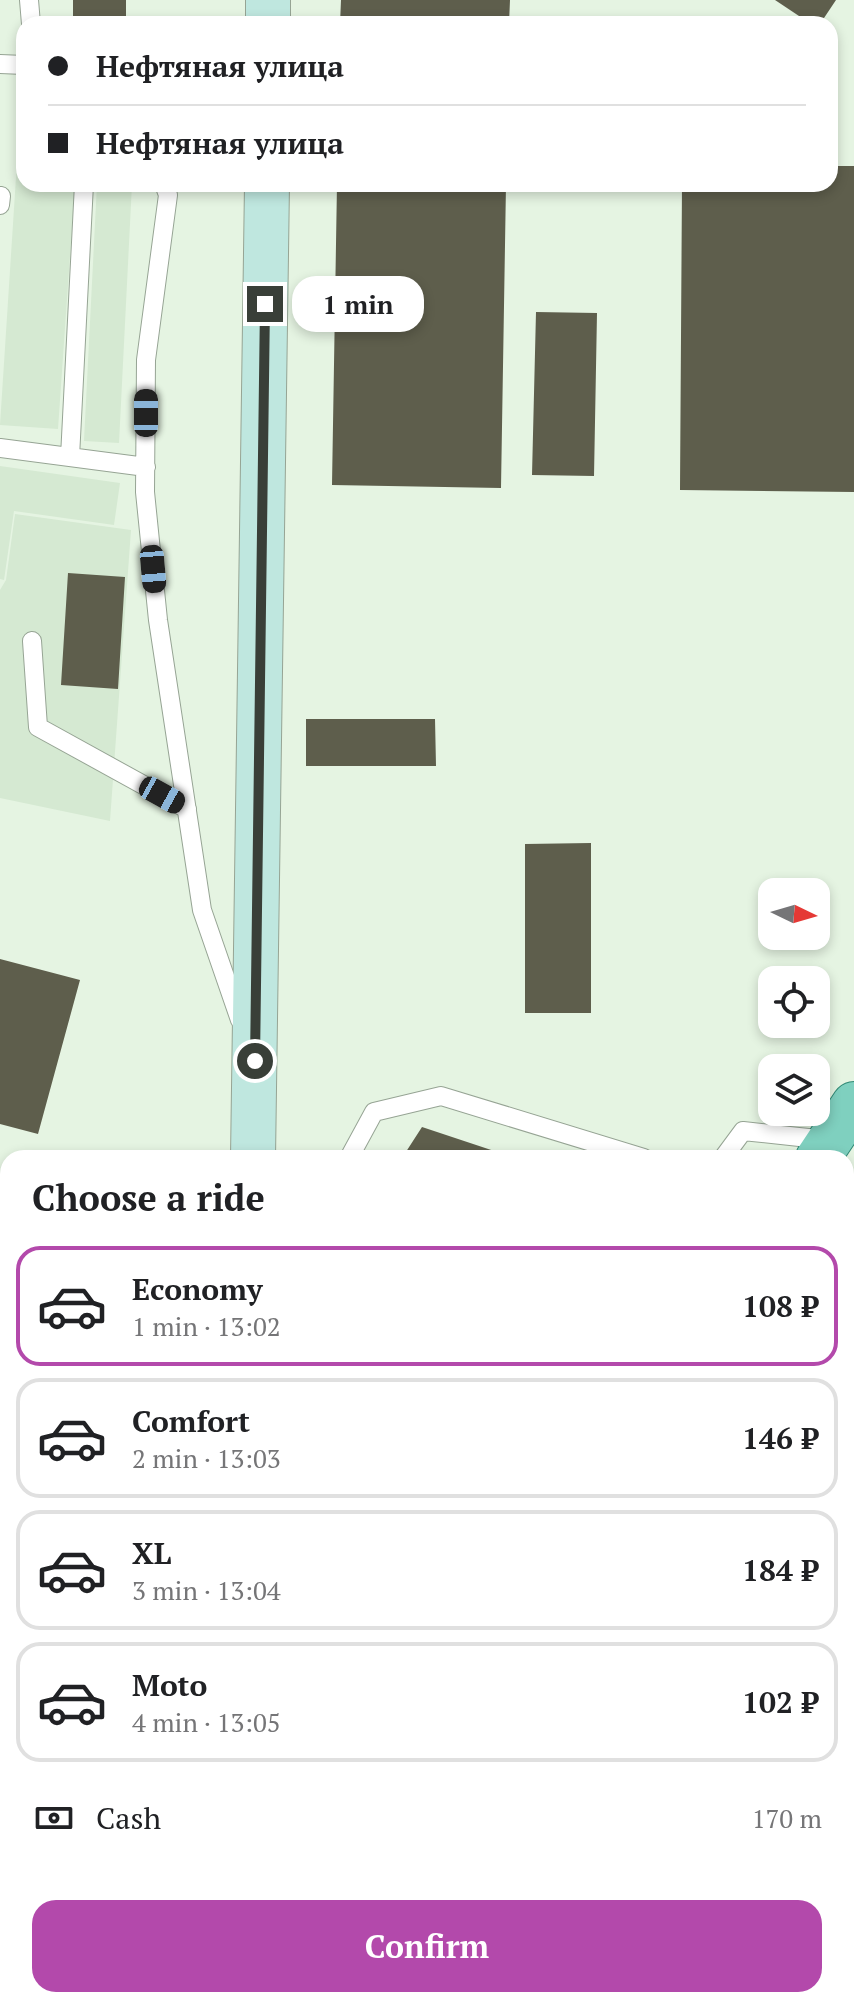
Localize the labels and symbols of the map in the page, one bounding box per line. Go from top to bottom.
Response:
callout: 1 min [293,276,425,332]
route end [247,286,283,322]
car [134,389,158,437]
car [139,544,167,594]
car [135,773,189,817]
north arrow [758,878,830,950]
route start [237,1043,273,1079]

